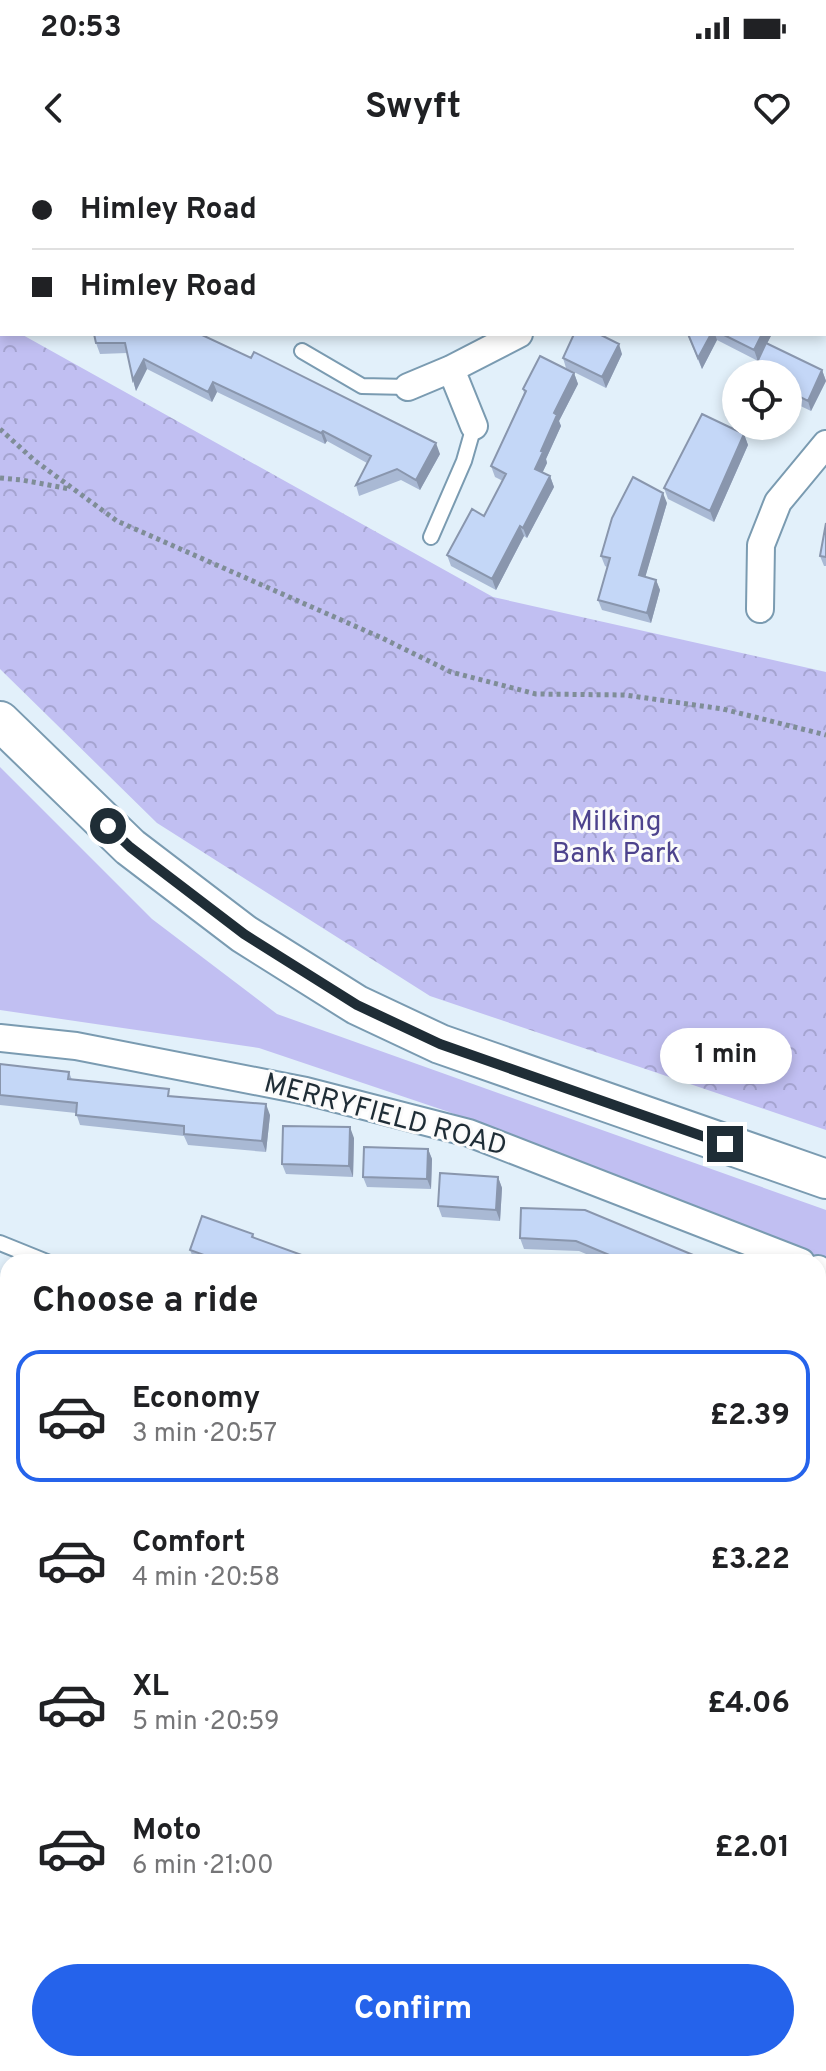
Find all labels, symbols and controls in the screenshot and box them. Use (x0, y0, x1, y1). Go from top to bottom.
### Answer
text: 20:53 (40, 10, 122, 47)
text: Swyft (365, 85, 461, 131)
icon: back (32, 86, 76, 130)
icon: heart (750, 86, 794, 130)
text: Himley Road (80, 192, 257, 229)
text: Himley Road (80, 269, 257, 306)
map controls (722, 360, 802, 440)
button: locate (722, 360, 802, 440)
park label: Milking Bank Park (552, 805, 680, 873)
route start (90, 808, 126, 844)
callout: 1 min (659, 1028, 791, 1084)
text: 1 min (695, 1039, 757, 1072)
street label: MERRYFIELD ROAD (260, 1066, 510, 1166)
route end (707, 1126, 743, 1162)
text: Choose a ride (32, 1279, 258, 1325)
icon: car (36, 1380, 108, 1452)
text: Economy (132, 1381, 260, 1418)
text: £2.39 (710, 1398, 790, 1435)
text: 3 min · 20:57 (132, 1418, 277, 1451)
icon: car (36, 1524, 108, 1596)
text: Comfort (132, 1525, 245, 1562)
text: £3.22 (711, 1542, 790, 1579)
text: 4 min · 20:58 (132, 1562, 280, 1595)
icon: car (36, 1668, 108, 1740)
text: XL (132, 1669, 169, 1706)
text: £4.06 (707, 1686, 790, 1723)
text: 5 min · 20:59 (132, 1706, 280, 1739)
icon: car (36, 1812, 108, 1884)
text: Moto (132, 1813, 202, 1850)
text: £2.01 (715, 1830, 790, 1867)
text: 6 min · 21:00 (132, 1850, 274, 1883)
button: Confirm (32, 1964, 794, 2056)

